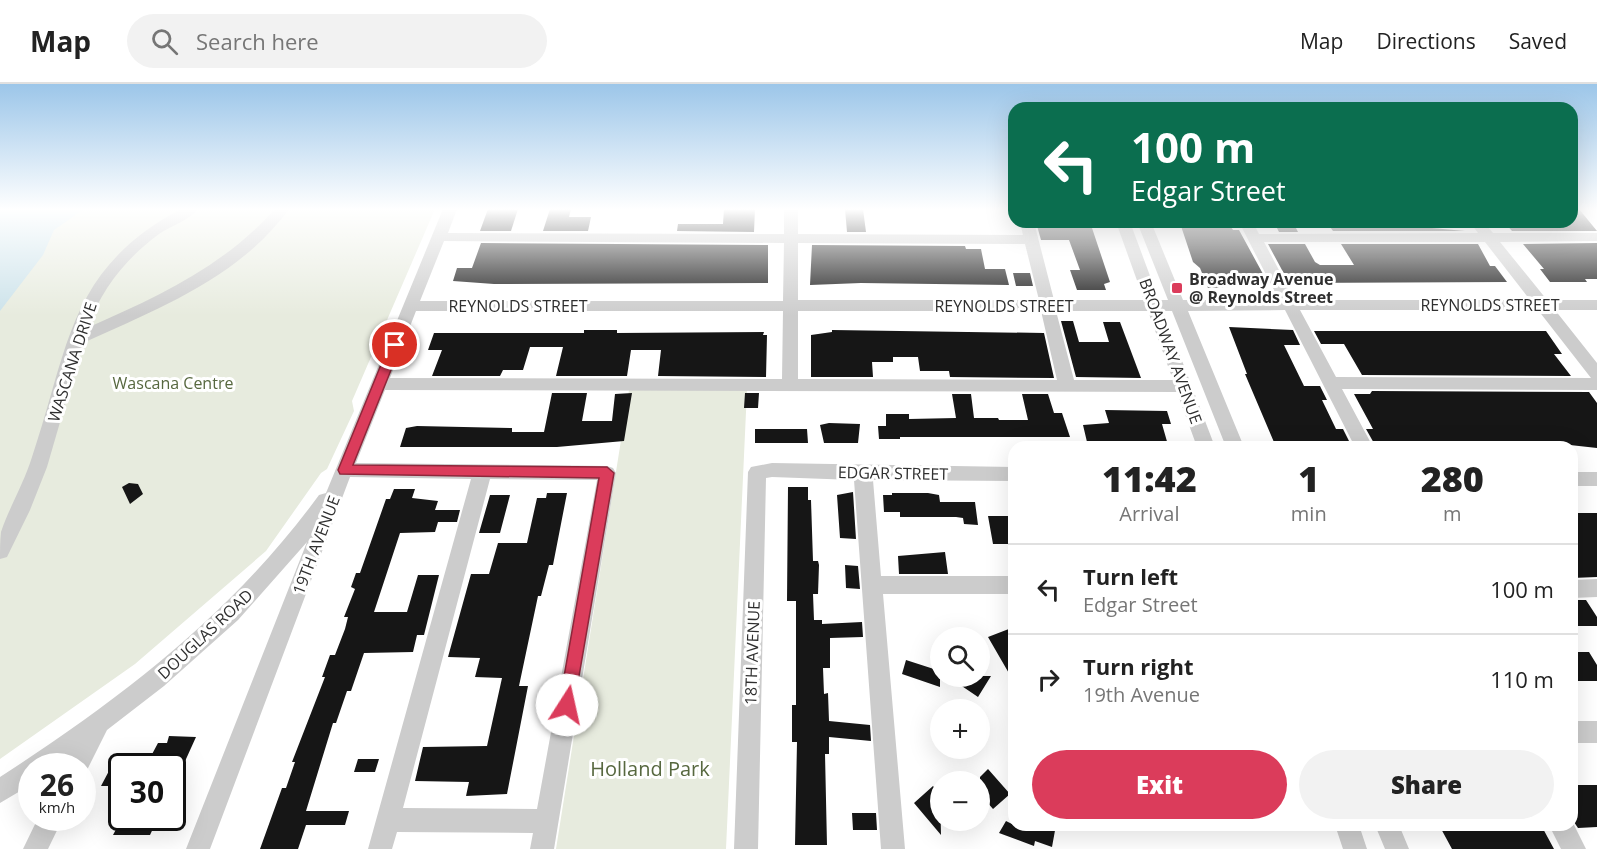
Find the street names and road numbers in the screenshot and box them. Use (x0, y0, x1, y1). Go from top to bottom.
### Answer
street label: BROADWAY AVENUE (1134, 275, 1208, 427)
street label: REYNOLDS STREET (1420, 294, 1560, 316)
street label: REYNOLDS STREET (448, 295, 588, 317)
street label: REYNOLDS STREET (934, 295, 1074, 317)
street label: WASCANA DRIVE (42, 299, 102, 425)
street label: EDGAR STREET (838, 461, 949, 485)
street label: 19TH AVENUE (287, 492, 345, 598)
street label: DOUGLAS ROAD (153, 584, 257, 684)
street label: 18TH AVENUE (739, 601, 765, 705)

